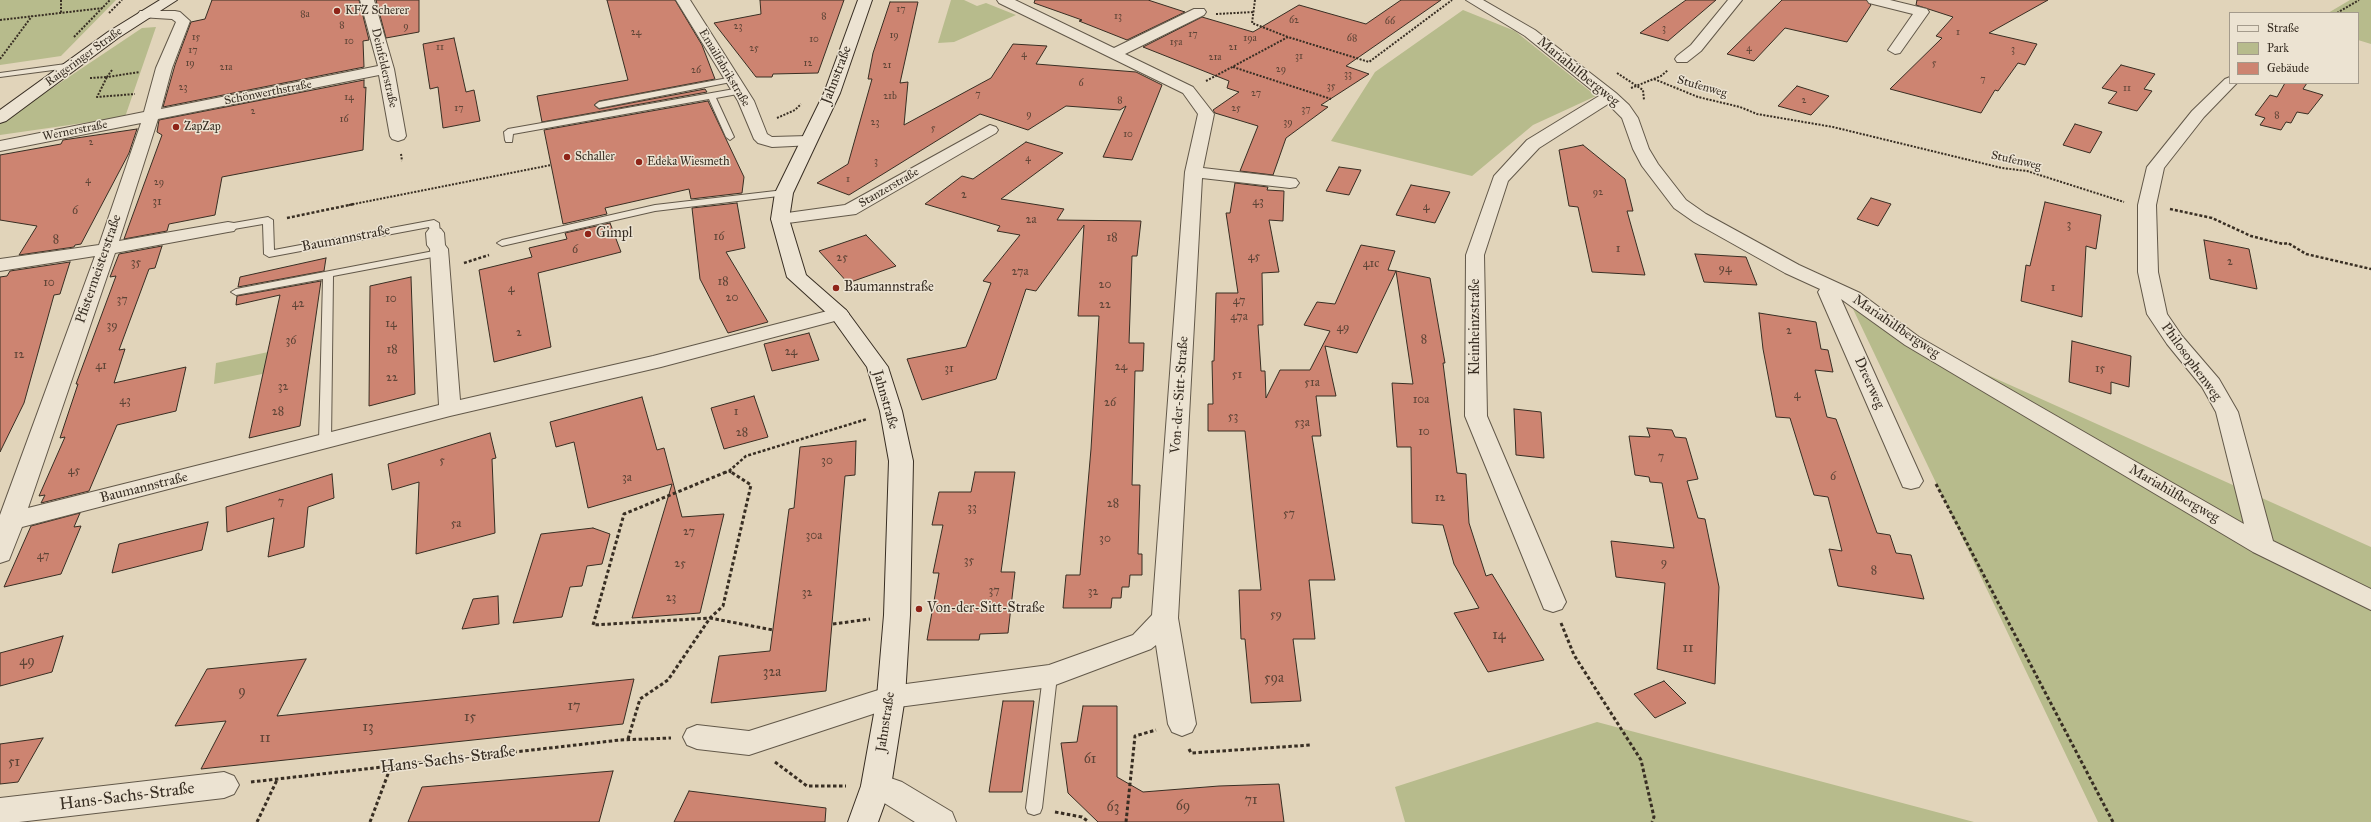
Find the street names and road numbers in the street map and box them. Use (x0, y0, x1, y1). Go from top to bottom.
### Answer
street label: Raigeringer Straße (43, 24, 125, 90)
street label: Deinfelderstraße (368, 27, 400, 109)
street label: Emailfabrikstraße (695, 27, 753, 109)
street label: Mariahilfbergweg (1533, 34, 1623, 110)
street label: Jahnstraße (818, 44, 856, 106)
street label: Stufenweg (1675, 73, 1729, 101)
street label: Schönwerthstraße (223, 77, 313, 109)
street label: Wernerstraße (41, 118, 109, 144)
street label: Stufenweg (1989, 148, 2043, 174)
street label: Stanzerstraße (856, 165, 922, 211)
street label: Pfistermeisterstraße (72, 212, 126, 326)
street label: Baumannstraße (300, 222, 392, 256)
street label: Kleinheinzstraße (1468, 279, 1484, 375)
street label: Mariahilfbergweg (1849, 292, 1943, 362)
street label: Philosophenweg (2157, 320, 2225, 404)
street label: Von-der-Sitt-Straße (1168, 336, 1192, 454)
street label: Dreerweg (1850, 355, 1888, 411)
street label: Jahnstraße (869, 368, 901, 432)
street label: Mariahilfbergweg (2126, 461, 2222, 527)
street label: Baumannstraße (98, 469, 190, 507)
street label: Jahnstraße (873, 691, 899, 753)
street label: Hans-Sachs-Straße (379, 742, 517, 778)
street label: Hans-Sachs-Straße (58, 779, 196, 815)

